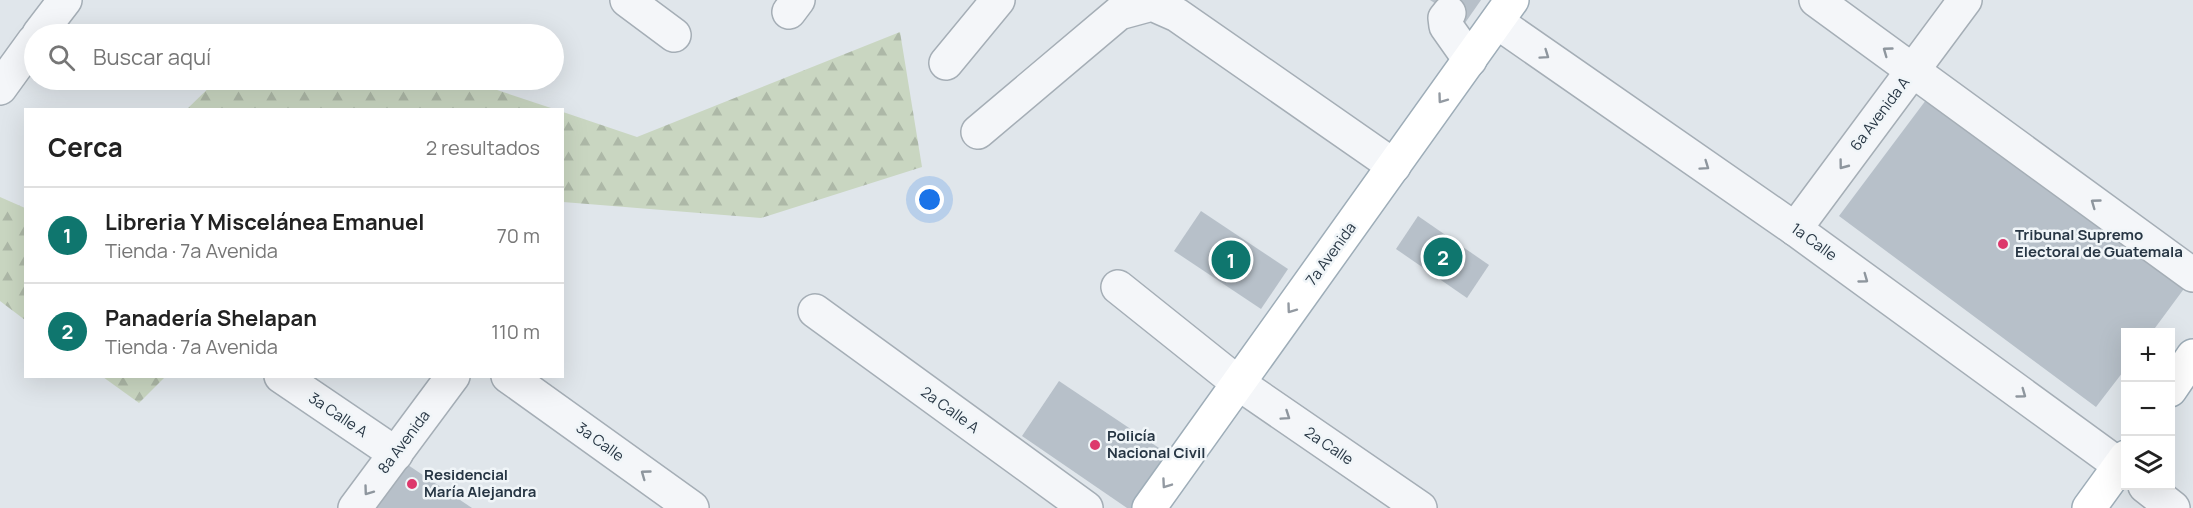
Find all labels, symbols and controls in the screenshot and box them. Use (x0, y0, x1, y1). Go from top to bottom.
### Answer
search box (24, 24, 564, 90)
icon: search (45, 41, 78, 74)
text: Buscar aquí (93, 42, 211, 72)
one-way arrow (1882, 47, 1893, 58)
one-way arrow (1538, 48, 1549, 59)
street label: 6a Avenida A (1845, 72, 1915, 155)
one-way arrow (1438, 92, 1449, 103)
text: Cerca (48, 129, 123, 165)
text: 2 resultados (426, 134, 540, 161)
one-way arrow (1839, 158, 1850, 169)
one-way arrow (1698, 159, 1709, 170)
your location (915, 185, 944, 214)
one-way arrow (2090, 199, 2101, 210)
text: Libreria Y Miscelánea Emanuel (105, 207, 425, 237)
street label: 7a Avenida (1301, 218, 1361, 290)
street label: 1a Calle (1787, 218, 1842, 266)
text: 1 (63, 222, 72, 249)
text: 70 m (497, 222, 540, 249)
place label: Tribunal Supremo Electoral de Guatemala (2015, 224, 2183, 262)
pin: 2 (1424, 234, 1462, 280)
text: Tienda · 7a Avenida (105, 237, 278, 264)
marker: Tribunal Supremo Electoral de Guatemala (1996, 237, 2010, 251)
pin: 1 (1212, 238, 1250, 282)
one-way arrow (1858, 272, 1869, 283)
one-way arrow (1288, 302, 1299, 313)
text: Panadería Shelapan (105, 303, 317, 333)
text: 2 (62, 318, 73, 345)
text: 110 m (491, 318, 540, 345)
map controls (2121, 328, 2175, 490)
button: + (2121, 328, 2175, 382)
text: Tienda · 7a Avenida (105, 333, 278, 360)
street label: 2a Calle A (917, 381, 984, 438)
button: − (2121, 382, 2175, 436)
street label: 3a Calle A (305, 387, 372, 442)
one-way arrow (2015, 387, 2026, 398)
street label: 8a Avenida (373, 406, 434, 478)
one-way arrow (1280, 409, 1291, 420)
street label: 3a Calle (572, 417, 629, 466)
street label: 2a Calle (1301, 422, 1358, 470)
place label: Policía Nacional Civil (1107, 425, 1206, 463)
button: layers (2121, 436, 2175, 490)
marker: Policía Nacional Civil (1088, 438, 1102, 452)
place label: Residencial María Alejandra (424, 464, 537, 502)
one-way arrow (640, 470, 651, 481)
marker: Residencial María Alejandra (405, 477, 419, 491)
one-way arrow (1162, 478, 1173, 489)
one-way arrow (364, 484, 375, 495)

